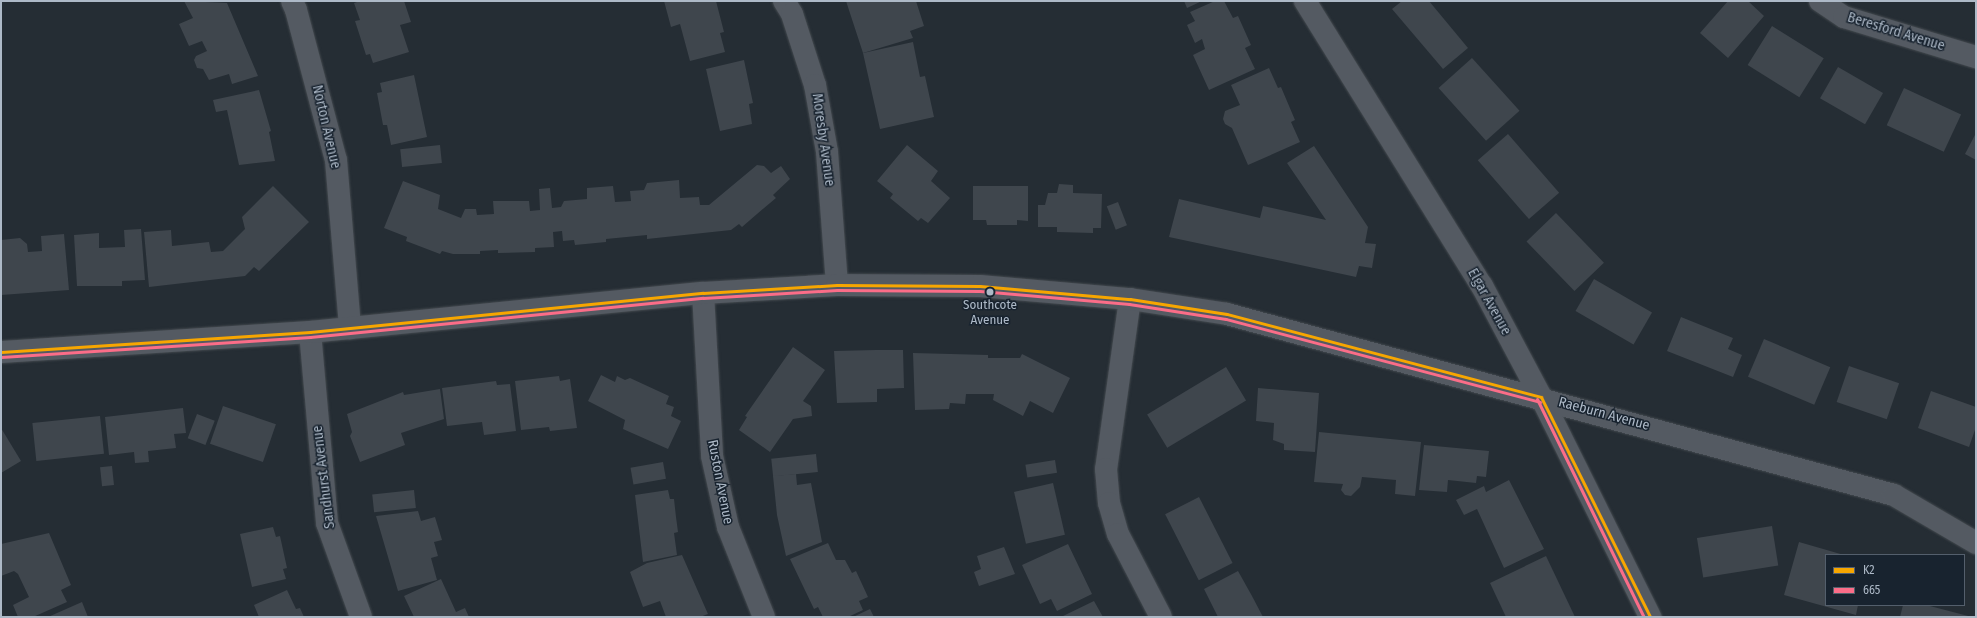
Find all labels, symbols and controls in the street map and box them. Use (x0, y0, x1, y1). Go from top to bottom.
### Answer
street label: Beresford Avenue (1845, 9, 1947, 55)
street label: Norton Avenue (308, 84, 344, 170)
street label: Moresby Avenue (808, 92, 838, 188)
street label: Elgar Avenue (1464, 266, 1514, 338)
marker: Southcote Avenue (985, 287, 995, 297)
place label: Southcote Avenue (963, 298, 1017, 329)
street label: Raeburn Avenue (1557, 394, 1651, 434)
street label: Sandhurst Avenue (309, 424, 339, 530)
street label: Ruston Avenue (704, 438, 736, 526)
legend (1825, 554, 1965, 606)
text: K2 (1863, 563, 1875, 577)
text: 665 (1863, 583, 1880, 597)

